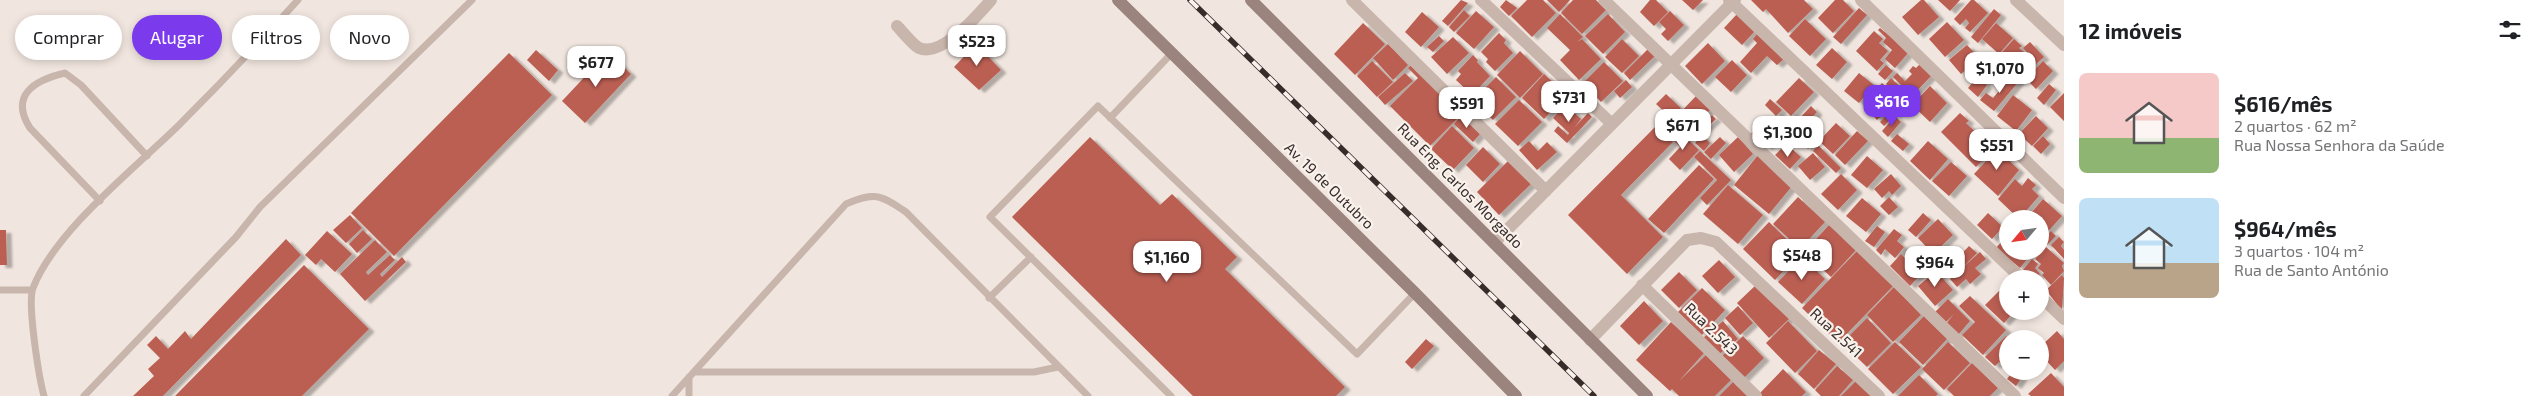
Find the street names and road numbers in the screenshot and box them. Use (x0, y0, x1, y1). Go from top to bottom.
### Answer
street label: Rua Eng. Carlos Morgado (1394, 119, 1527, 252)
street label: Av. 19 de Outubro (1281, 138, 1378, 232)
street label: Rua 2.543 (1681, 299, 1742, 358)
street label: Rua 2.541 (1807, 304, 1866, 361)

